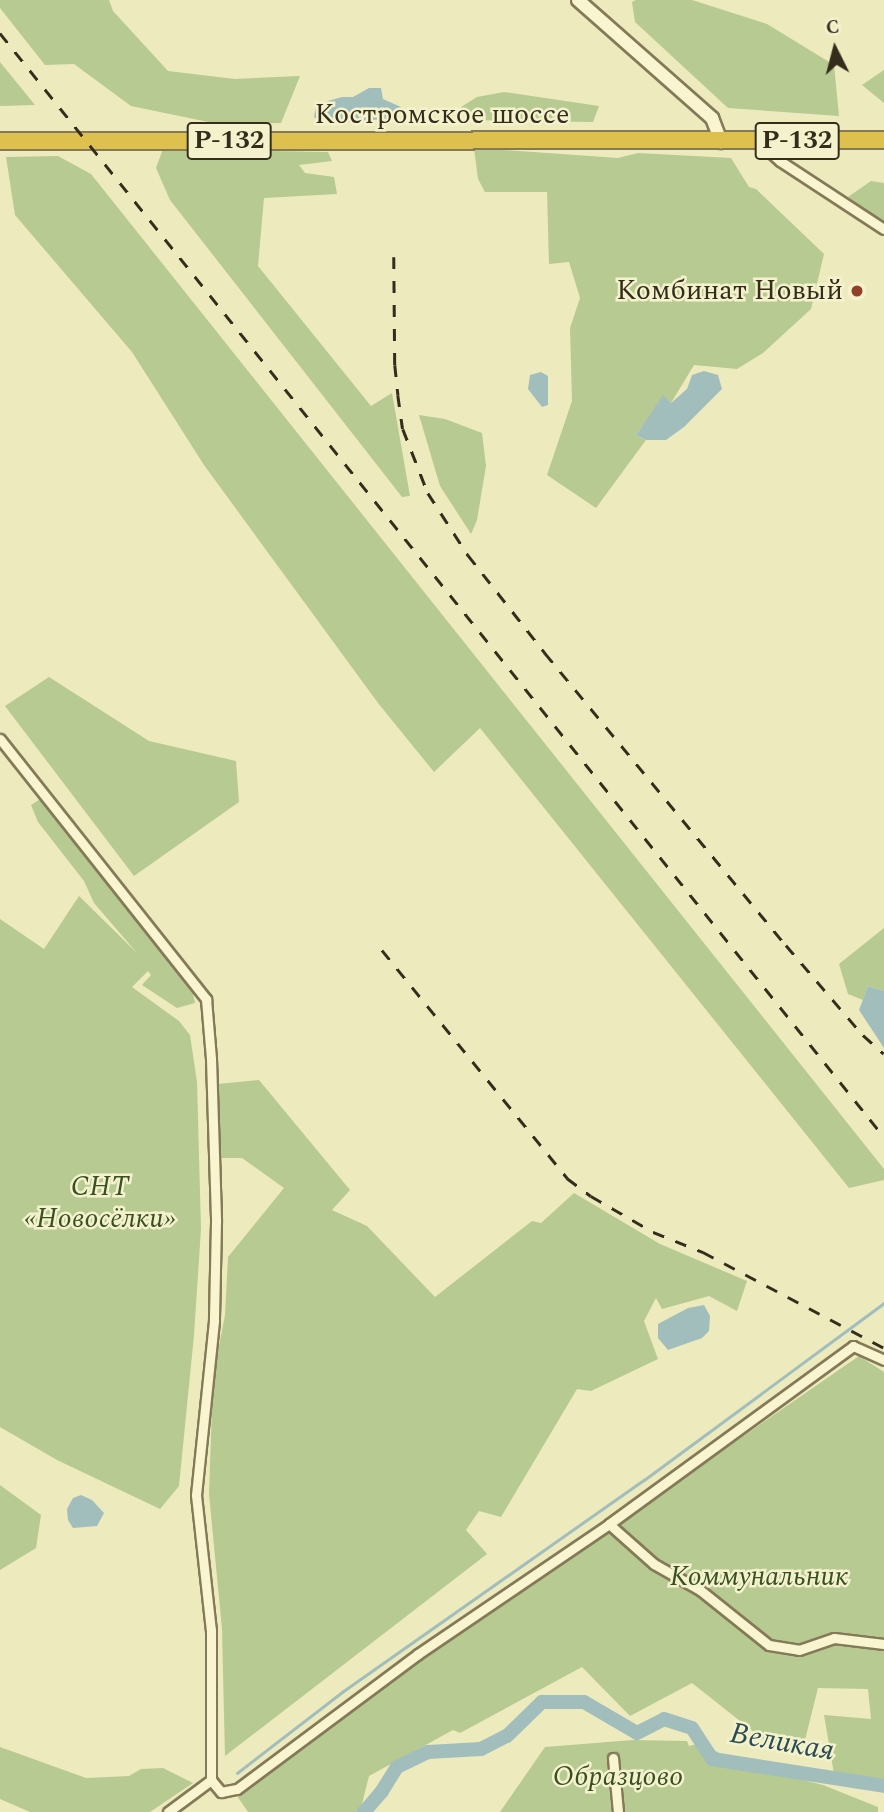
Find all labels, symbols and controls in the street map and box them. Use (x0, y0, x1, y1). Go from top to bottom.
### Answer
text: С (825, 12, 841, 43)
north arrow (800, 14, 870, 84)
street label: Костромское шоссе (314, 98, 570, 132)
road number: Р-132 (185, 118, 273, 164)
road number: Р-132 (753, 118, 841, 164)
place label: Комбинат Новый (616, 274, 843, 308)
marker: Комбинат Новый (849, 283, 865, 299)
park label: СНТ «Новосёлки» (25, 1170, 175, 1236)
park label: Коммунальник (670, 1560, 848, 1594)
water label: Великая (727, 1715, 837, 1769)
park label: Образцово (553, 1760, 683, 1794)

